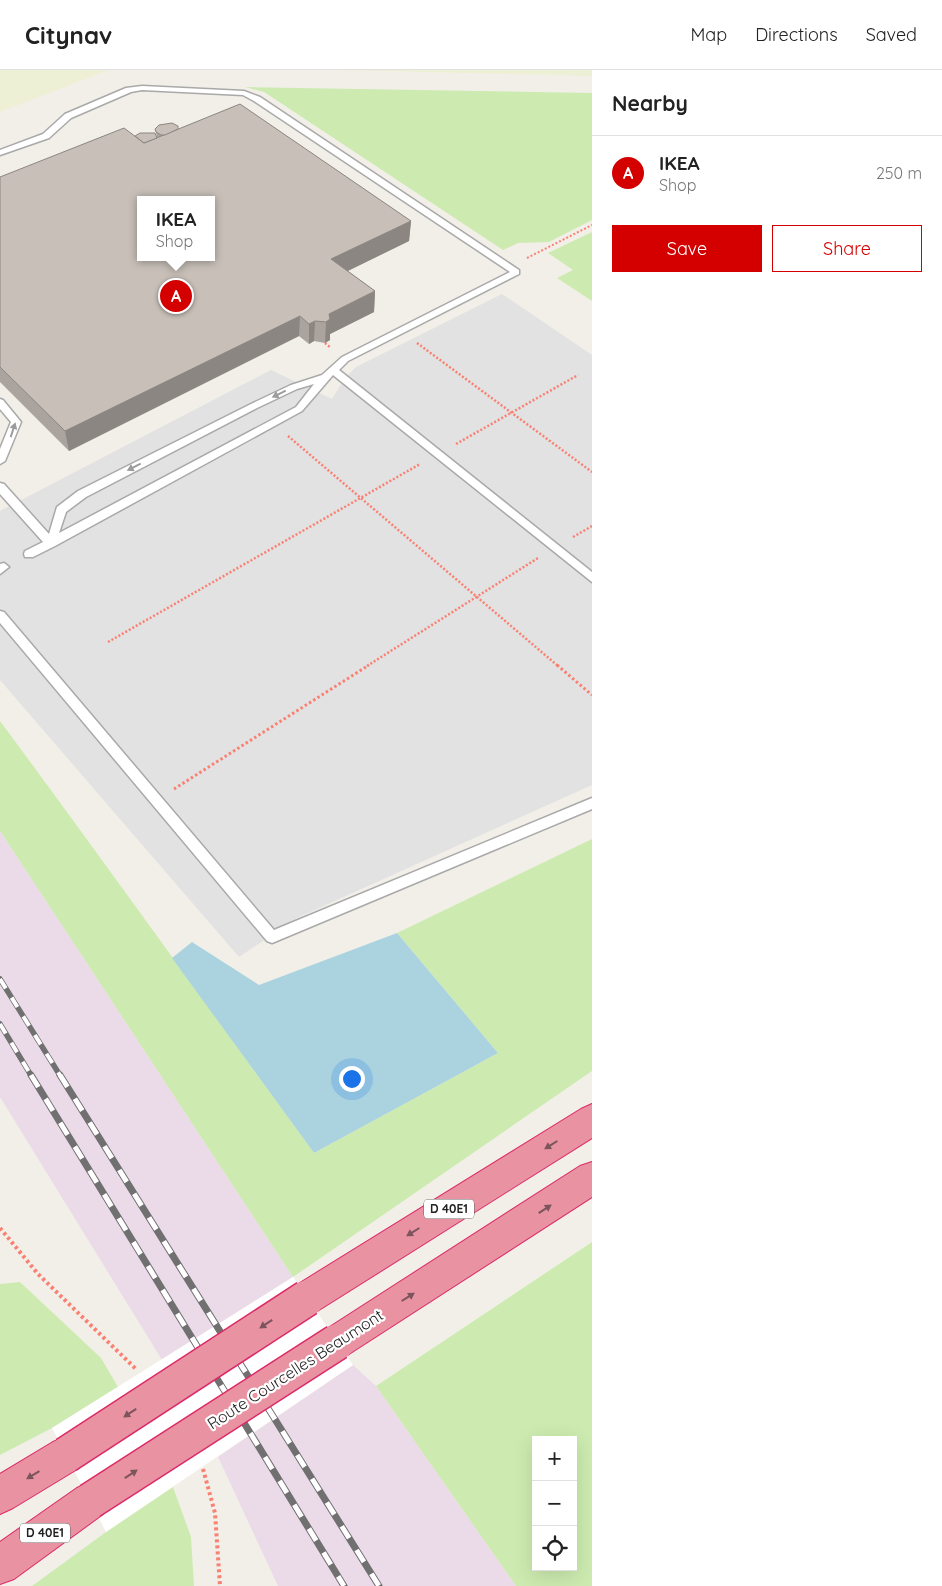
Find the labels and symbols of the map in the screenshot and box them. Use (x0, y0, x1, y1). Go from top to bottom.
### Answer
pin: A (160, 277, 192, 315)
one-way arrow (272, 390, 286, 398)
one-way arrow (9, 422, 17, 437)
one-way arrow (127, 463, 142, 471)
your location (339, 1066, 365, 1092)
one-way arrow (544, 1141, 557, 1150)
road number: D 40E1 (424, 1200, 474, 1218)
one-way arrow (538, 1204, 552, 1214)
one-way arrow (406, 1227, 419, 1236)
one-way arrow (402, 1292, 415, 1301)
street label: Route Courcelles Beaumont (203, 1305, 387, 1433)
one-way arrow (259, 1319, 273, 1329)
one-way arrow (123, 1408, 137, 1418)
one-way arrow (124, 1470, 138, 1479)
one-way arrow (27, 1471, 40, 1480)
road number: D 40E1 (20, 1524, 70, 1542)

